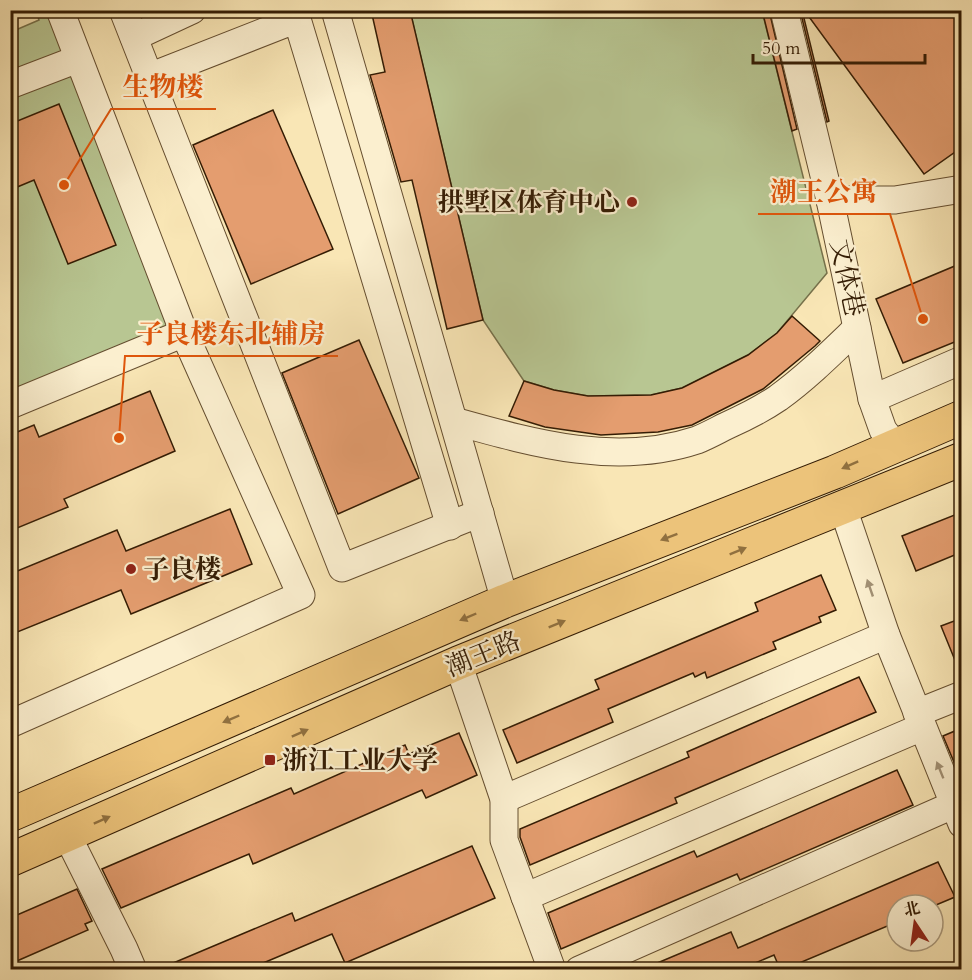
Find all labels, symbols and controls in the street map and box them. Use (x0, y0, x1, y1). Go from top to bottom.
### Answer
scale bar (753, 27, 926, 65)
text: 50 m (762, 36, 801, 61)
callout: 生物楼 (111, 64, 216, 109)
text: 生物楼 (123, 69, 204, 106)
callout: 潮王公寓 (758, 169, 890, 214)
text: 潮王公寓 (770, 174, 878, 211)
place label: 拱墅区体育中心 (438, 185, 620, 220)
marker: 拱墅区体育中心 (625, 195, 639, 209)
street label: 文体巷 (822, 236, 872, 320)
callout: 子良楼东北辅房 (125, 311, 338, 356)
text: 子良楼东北辅房 (137, 316, 326, 353)
one-way arrow (841, 460, 859, 470)
one-way arrow (660, 533, 678, 542)
one-way arrow (729, 546, 747, 555)
place label: 子良楼 (143, 552, 221, 587)
marker: 子良楼 (124, 562, 138, 576)
one-way arrow (865, 579, 874, 597)
one-way arrow (459, 612, 477, 622)
one-way arrow (548, 619, 566, 628)
street label: 潮王路 (440, 623, 526, 685)
one-way arrow (223, 715, 240, 724)
one-way arrow (292, 728, 310, 738)
place label: 浙江工业大学 (282, 743, 438, 778)
marker: 浙江工业大学 (263, 753, 277, 767)
one-way arrow (935, 761, 944, 779)
one-way arrow (94, 815, 111, 824)
north arrow (885, 893, 945, 953)
text: 北 (902, 897, 922, 922)

